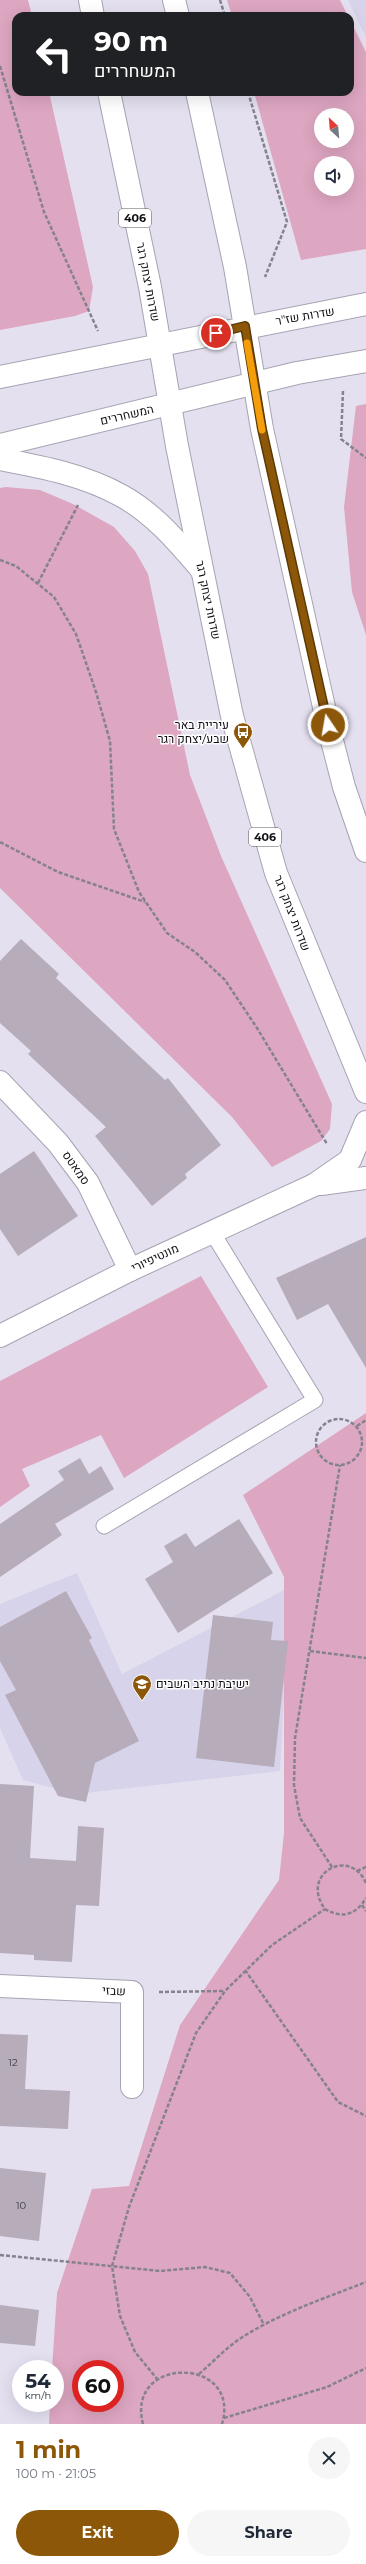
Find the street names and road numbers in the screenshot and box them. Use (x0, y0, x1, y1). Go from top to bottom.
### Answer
road number: 406 (119, 209, 151, 227)
street label: שדרות יצחק רגר (133, 241, 164, 323)
street label: שדרות שז"ר (274, 303, 336, 328)
street label: המשחררים (99, 401, 155, 428)
street label: שדרות יצחק רגר (193, 559, 224, 641)
road number: 406 (249, 828, 281, 846)
street label: שדרות יצחק רגר (271, 873, 314, 953)
street label: סמאטס (59, 1148, 93, 1188)
street label: מונטיפיורי (129, 1240, 181, 1275)
street label: שבזי (102, 1982, 126, 1999)

